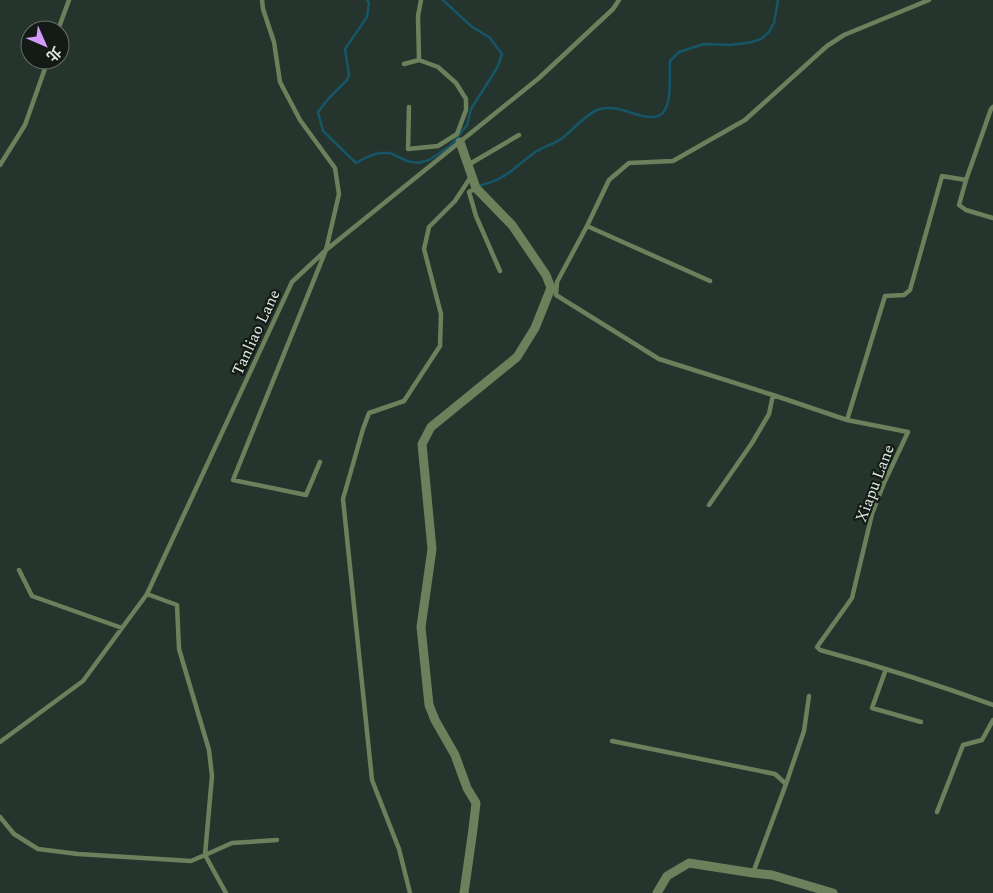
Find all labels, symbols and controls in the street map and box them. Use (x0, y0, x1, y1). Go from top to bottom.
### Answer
north arrow (20, 20, 70, 70)
text: 北 (41, 41, 66, 66)
street label: Tanliao Lane (225, 285, 286, 379)
street label: Xiapu Lane (849, 441, 901, 526)

